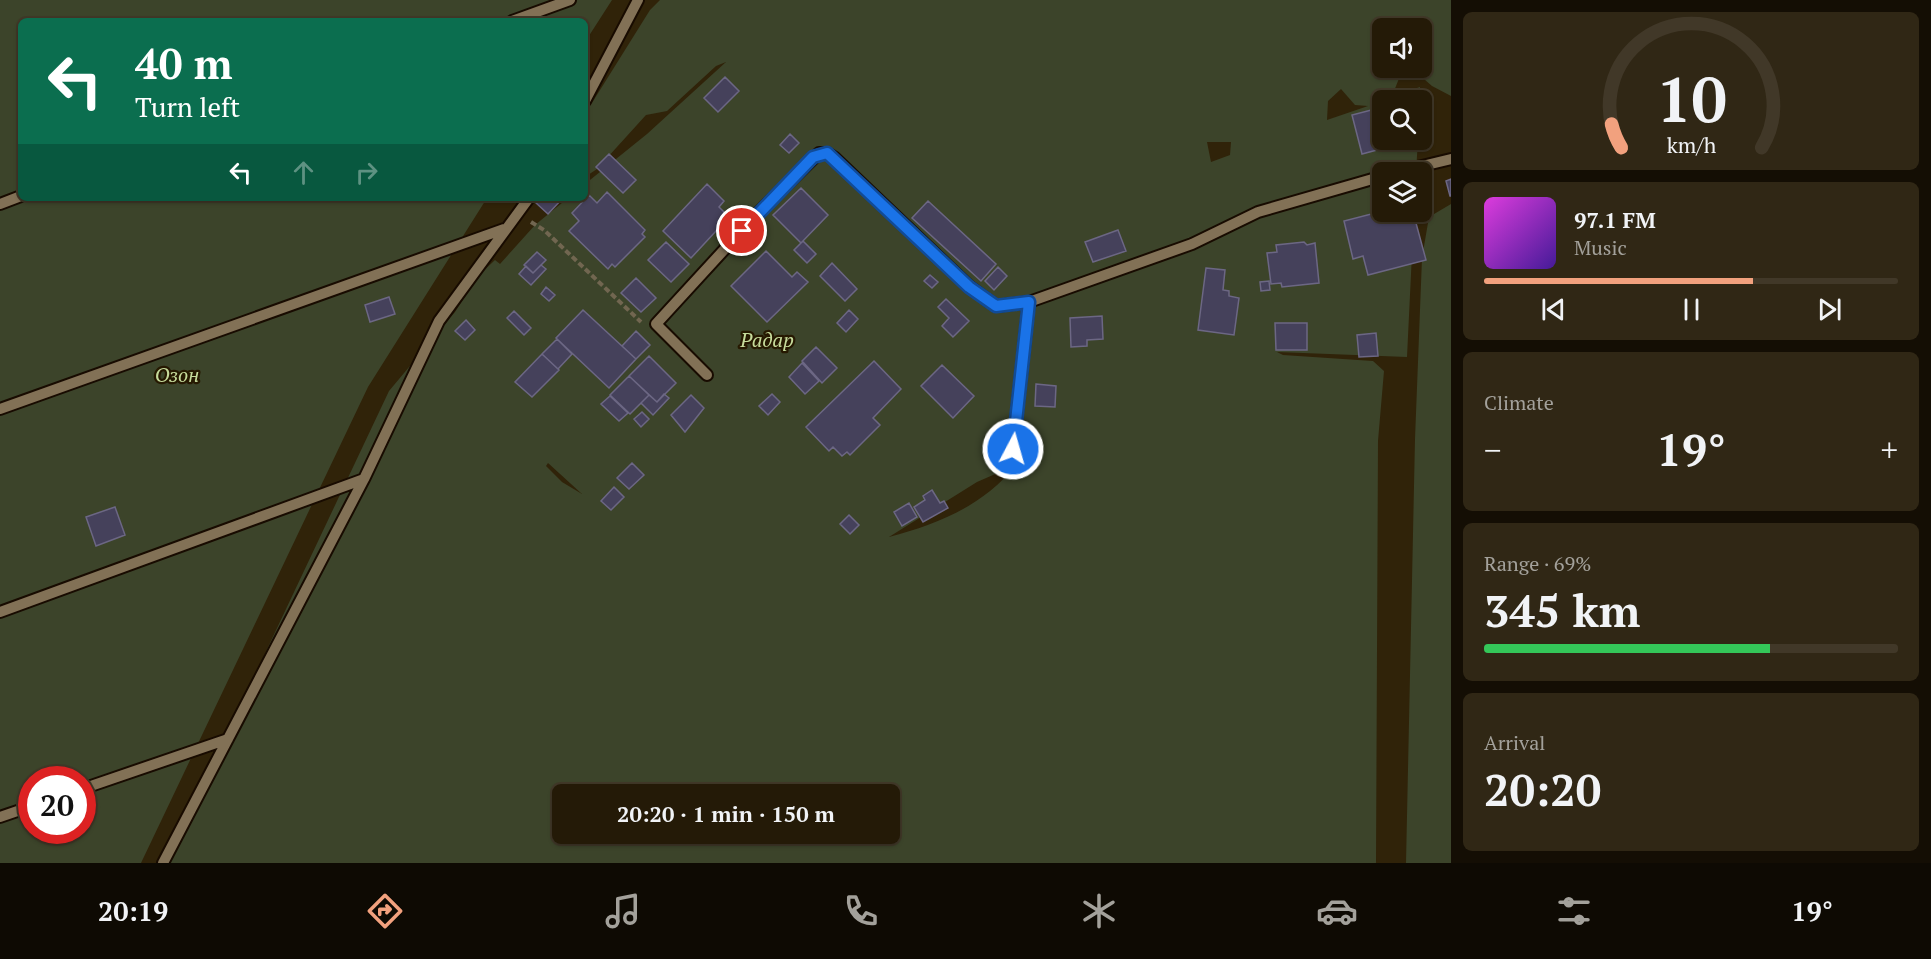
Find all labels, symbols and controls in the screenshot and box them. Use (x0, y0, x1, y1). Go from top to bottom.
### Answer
map controls (1372, 18, 1432, 222)
button: sound (1372, 18, 1432, 78)
text: 40 m (135, 35, 233, 91)
icon: left (36, 42, 114, 120)
text: 10 (1656, 57, 1726, 140)
text: Turn left (135, 89, 240, 125)
button: search (1372, 90, 1432, 150)
text: km/h (1666, 131, 1716, 159)
icon: left (224, 156, 257, 189)
icon: ahead (287, 156, 320, 189)
icon: right (350, 156, 383, 189)
button: layers (1372, 162, 1432, 222)
pin (716, 205, 767, 256)
text: 97.1 FM (1574, 205, 1656, 234)
icon: arrive (725, 214, 758, 247)
text: Music (1574, 234, 1627, 261)
icon: previous (1537, 293, 1570, 326)
icon: pause (1675, 293, 1708, 326)
icon: next (1813, 293, 1846, 326)
park label: Радар (739, 326, 794, 353)
park label: Озон (155, 361, 199, 388)
text: Climate (1484, 389, 1554, 416)
position arrow (981, 417, 1045, 481)
text: 19° (1656, 419, 1726, 479)
text: − (1484, 428, 1502, 471)
text: + (1880, 428, 1898, 471)
text: Range · 69% (1484, 550, 1591, 577)
text: 345 km (1484, 580, 1640, 640)
text: Arrival (1484, 729, 1545, 756)
text: 20:20 (1484, 759, 1601, 819)
speed limit sign: 20 (18, 766, 96, 844)
text: 20:20 · 1 min · 150 m (617, 799, 835, 828)
icon: directions (364, 890, 406, 932)
icon: music (602, 890, 644, 932)
icon: phone (840, 890, 882, 932)
icon: climate (1078, 890, 1120, 932)
icon: car (1316, 890, 1358, 932)
icon: filters (1553, 890, 1595, 932)
text: 20:19 (98, 893, 168, 929)
text: 19° (1791, 893, 1833, 929)

